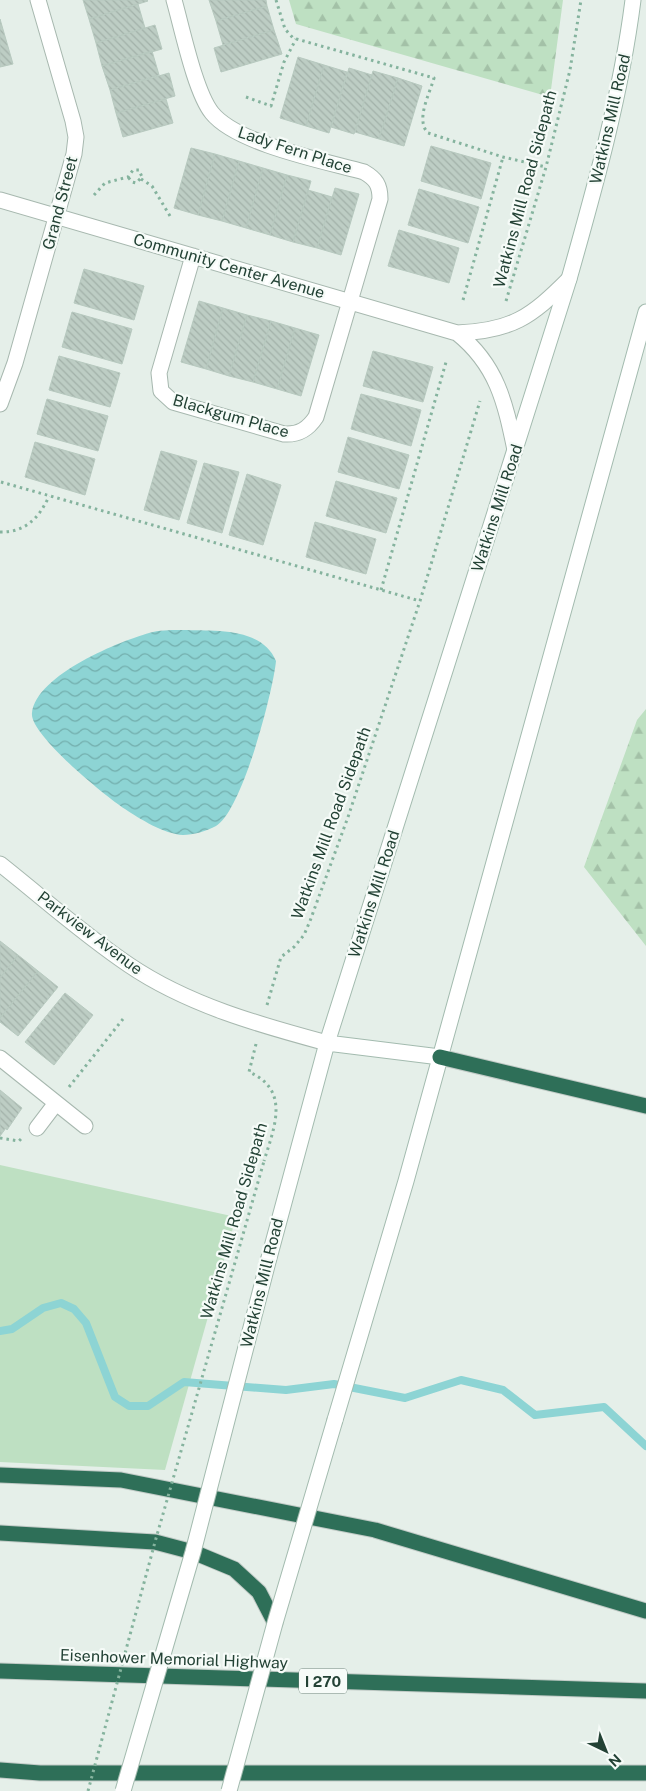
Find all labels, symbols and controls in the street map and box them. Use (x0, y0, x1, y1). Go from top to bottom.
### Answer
street label: Watkins Mill Road (586, 52, 634, 186)
street label: Watkins Mill Road Sidepath (489, 88, 561, 290)
street label: Lady Fern Place (235, 123, 355, 177)
street label: Grand Street (38, 154, 82, 252)
street label: Community Center Avenue (131, 230, 327, 302)
street label: Blackgum Place (171, 390, 291, 442)
street label: Watkins Mill Road (467, 442, 527, 574)
street label: Watkins Mill Road Sidepath (287, 724, 375, 922)
street label: Watkins Mill Road (344, 828, 404, 960)
street label: Parkview Avenue (34, 887, 146, 979)
street label: Watkins Mill Road Sidepath (197, 1121, 271, 1321)
street label: Watkins Mill Road (237, 1216, 287, 1350)
street label: Eisenhower Memorial Highway (60, 1646, 289, 1672)
road number: I 270 (299, 1668, 347, 1694)
north arrow (581, 1726, 631, 1776)
text: N (605, 1751, 624, 1770)

